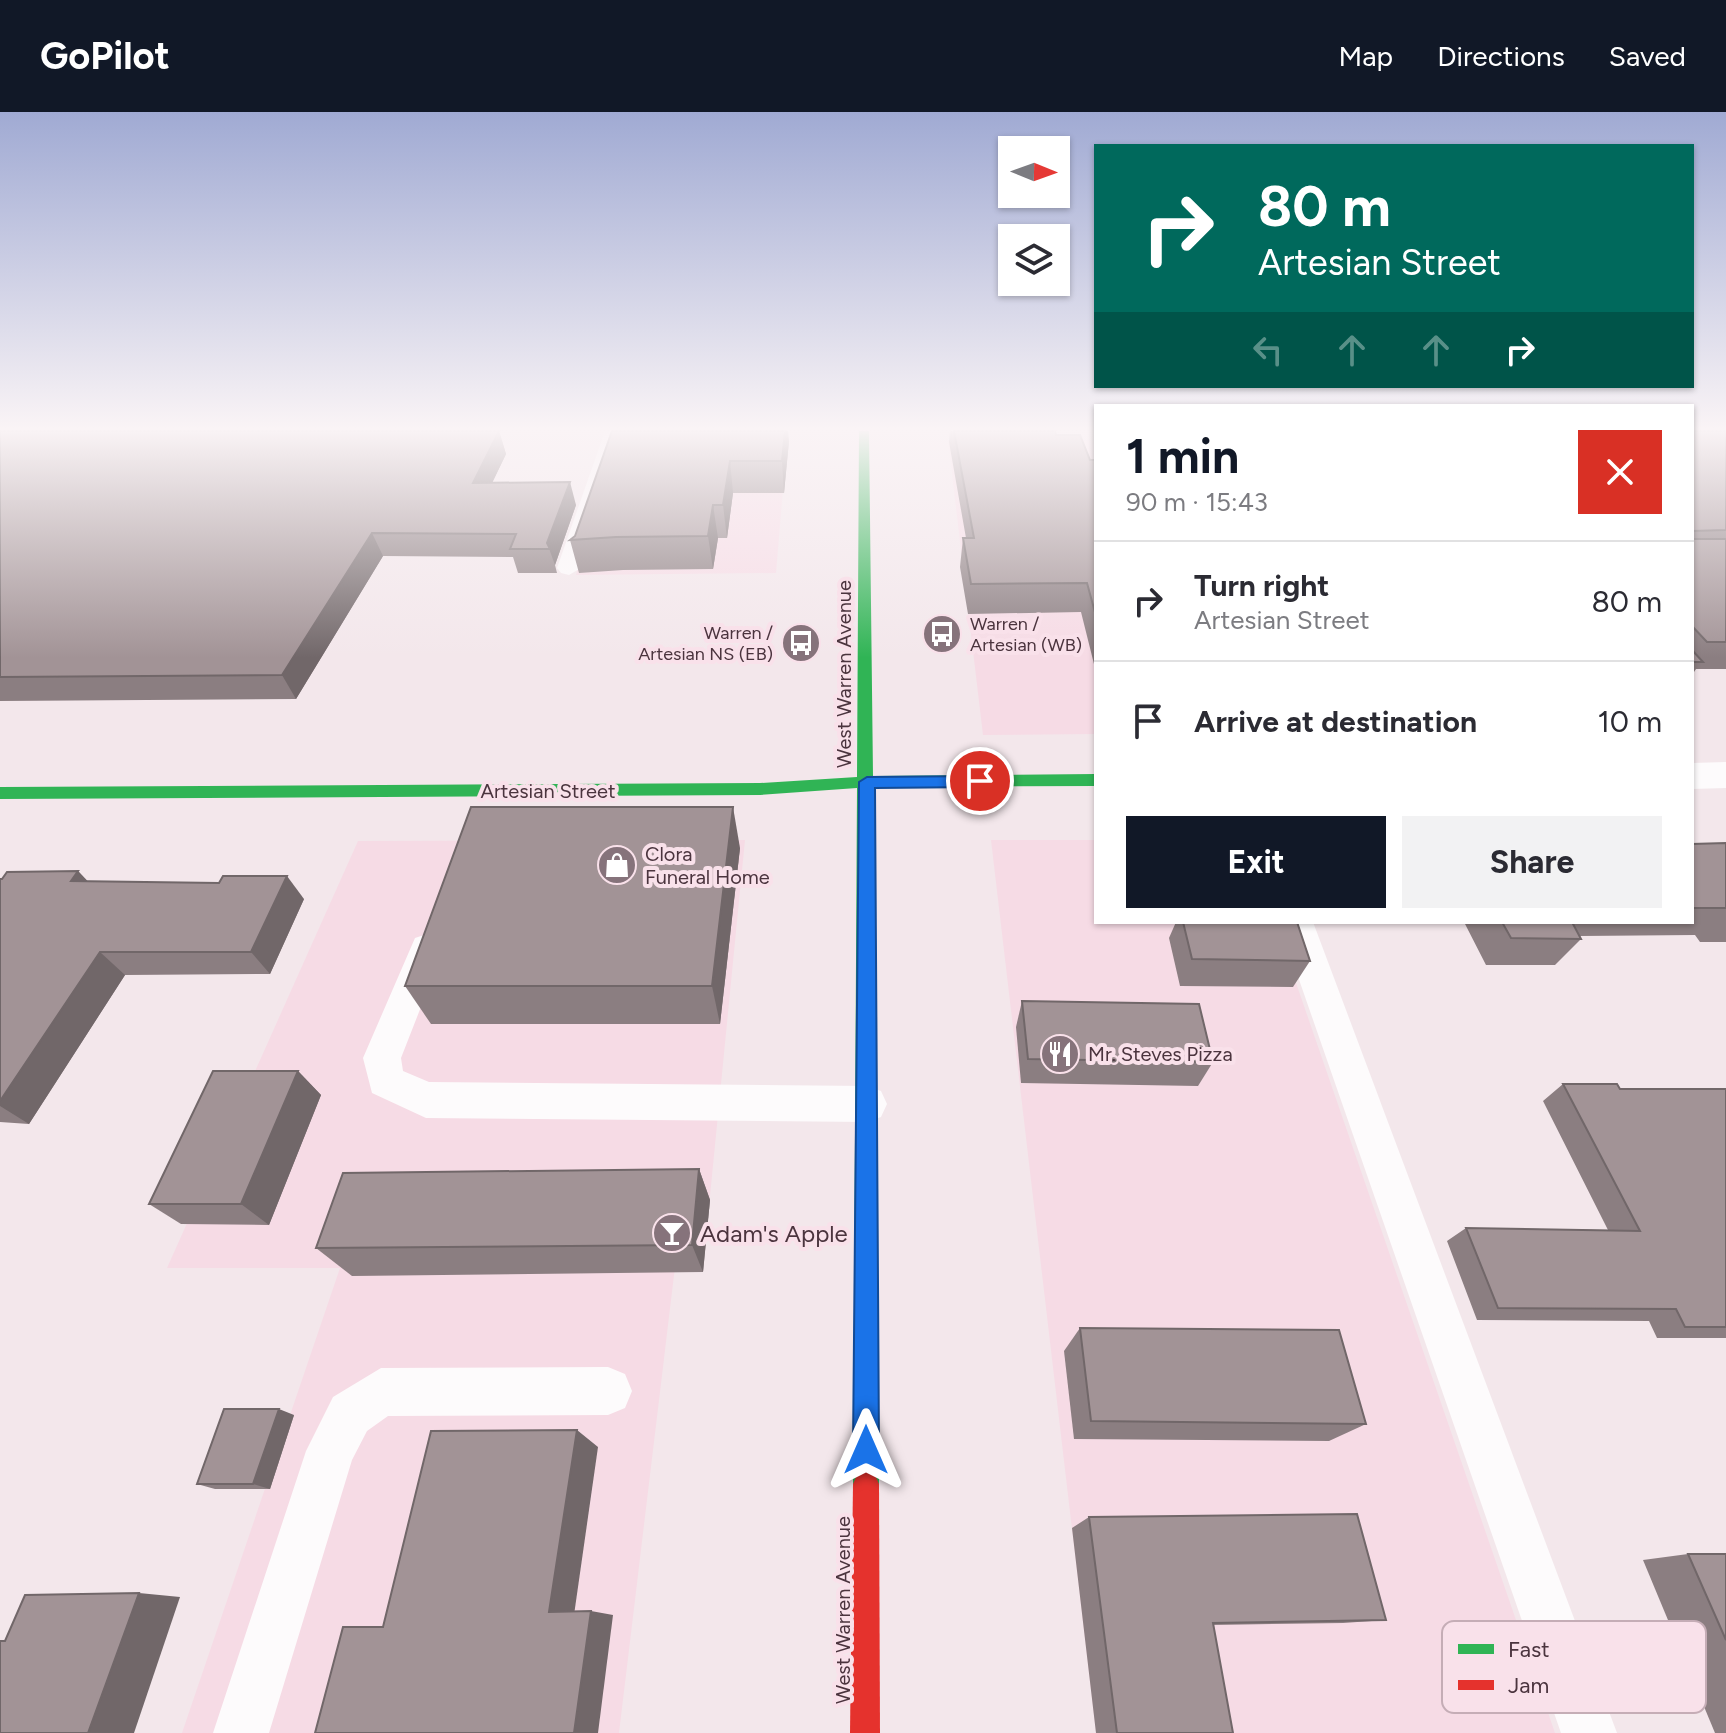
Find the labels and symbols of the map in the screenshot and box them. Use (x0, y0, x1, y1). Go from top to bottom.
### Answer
north arrow (998, 136, 1070, 208)
street label: West Warren Avenue (832, 580, 856, 768)
bus stop icon: Warren / Artesian (WB) (921, 613, 963, 655)
place label: Warren / Artesian (WB) (970, 613, 1082, 656)
place label: Warren / Artesian NS (EB) (638, 622, 773, 665)
bus stop icon: Warren / Artesian NS (EB) (780, 622, 822, 664)
pin (946, 747, 1014, 815)
street label: Artesian Street (481, 779, 616, 803)
place label: Clora Funeral Home (645, 842, 770, 889)
shop icon: Clora Funeral Home (596, 844, 638, 886)
restaurant icon: Mr. Steves Pizza (1039, 1033, 1081, 1075)
place label: Mr. Steves Pizza (1088, 1042, 1233, 1066)
bar icon: Adam's Apple (651, 1212, 693, 1254)
place label: Adam's Apple (700, 1219, 848, 1248)
position arrow (824, 1408, 908, 1492)
street label: West Warren Avenue (831, 1516, 855, 1704)
legend (1442, 1621, 1706, 1713)
text: Fast (1508, 1636, 1550, 1663)
text: Jam (1508, 1672, 1549, 1699)

